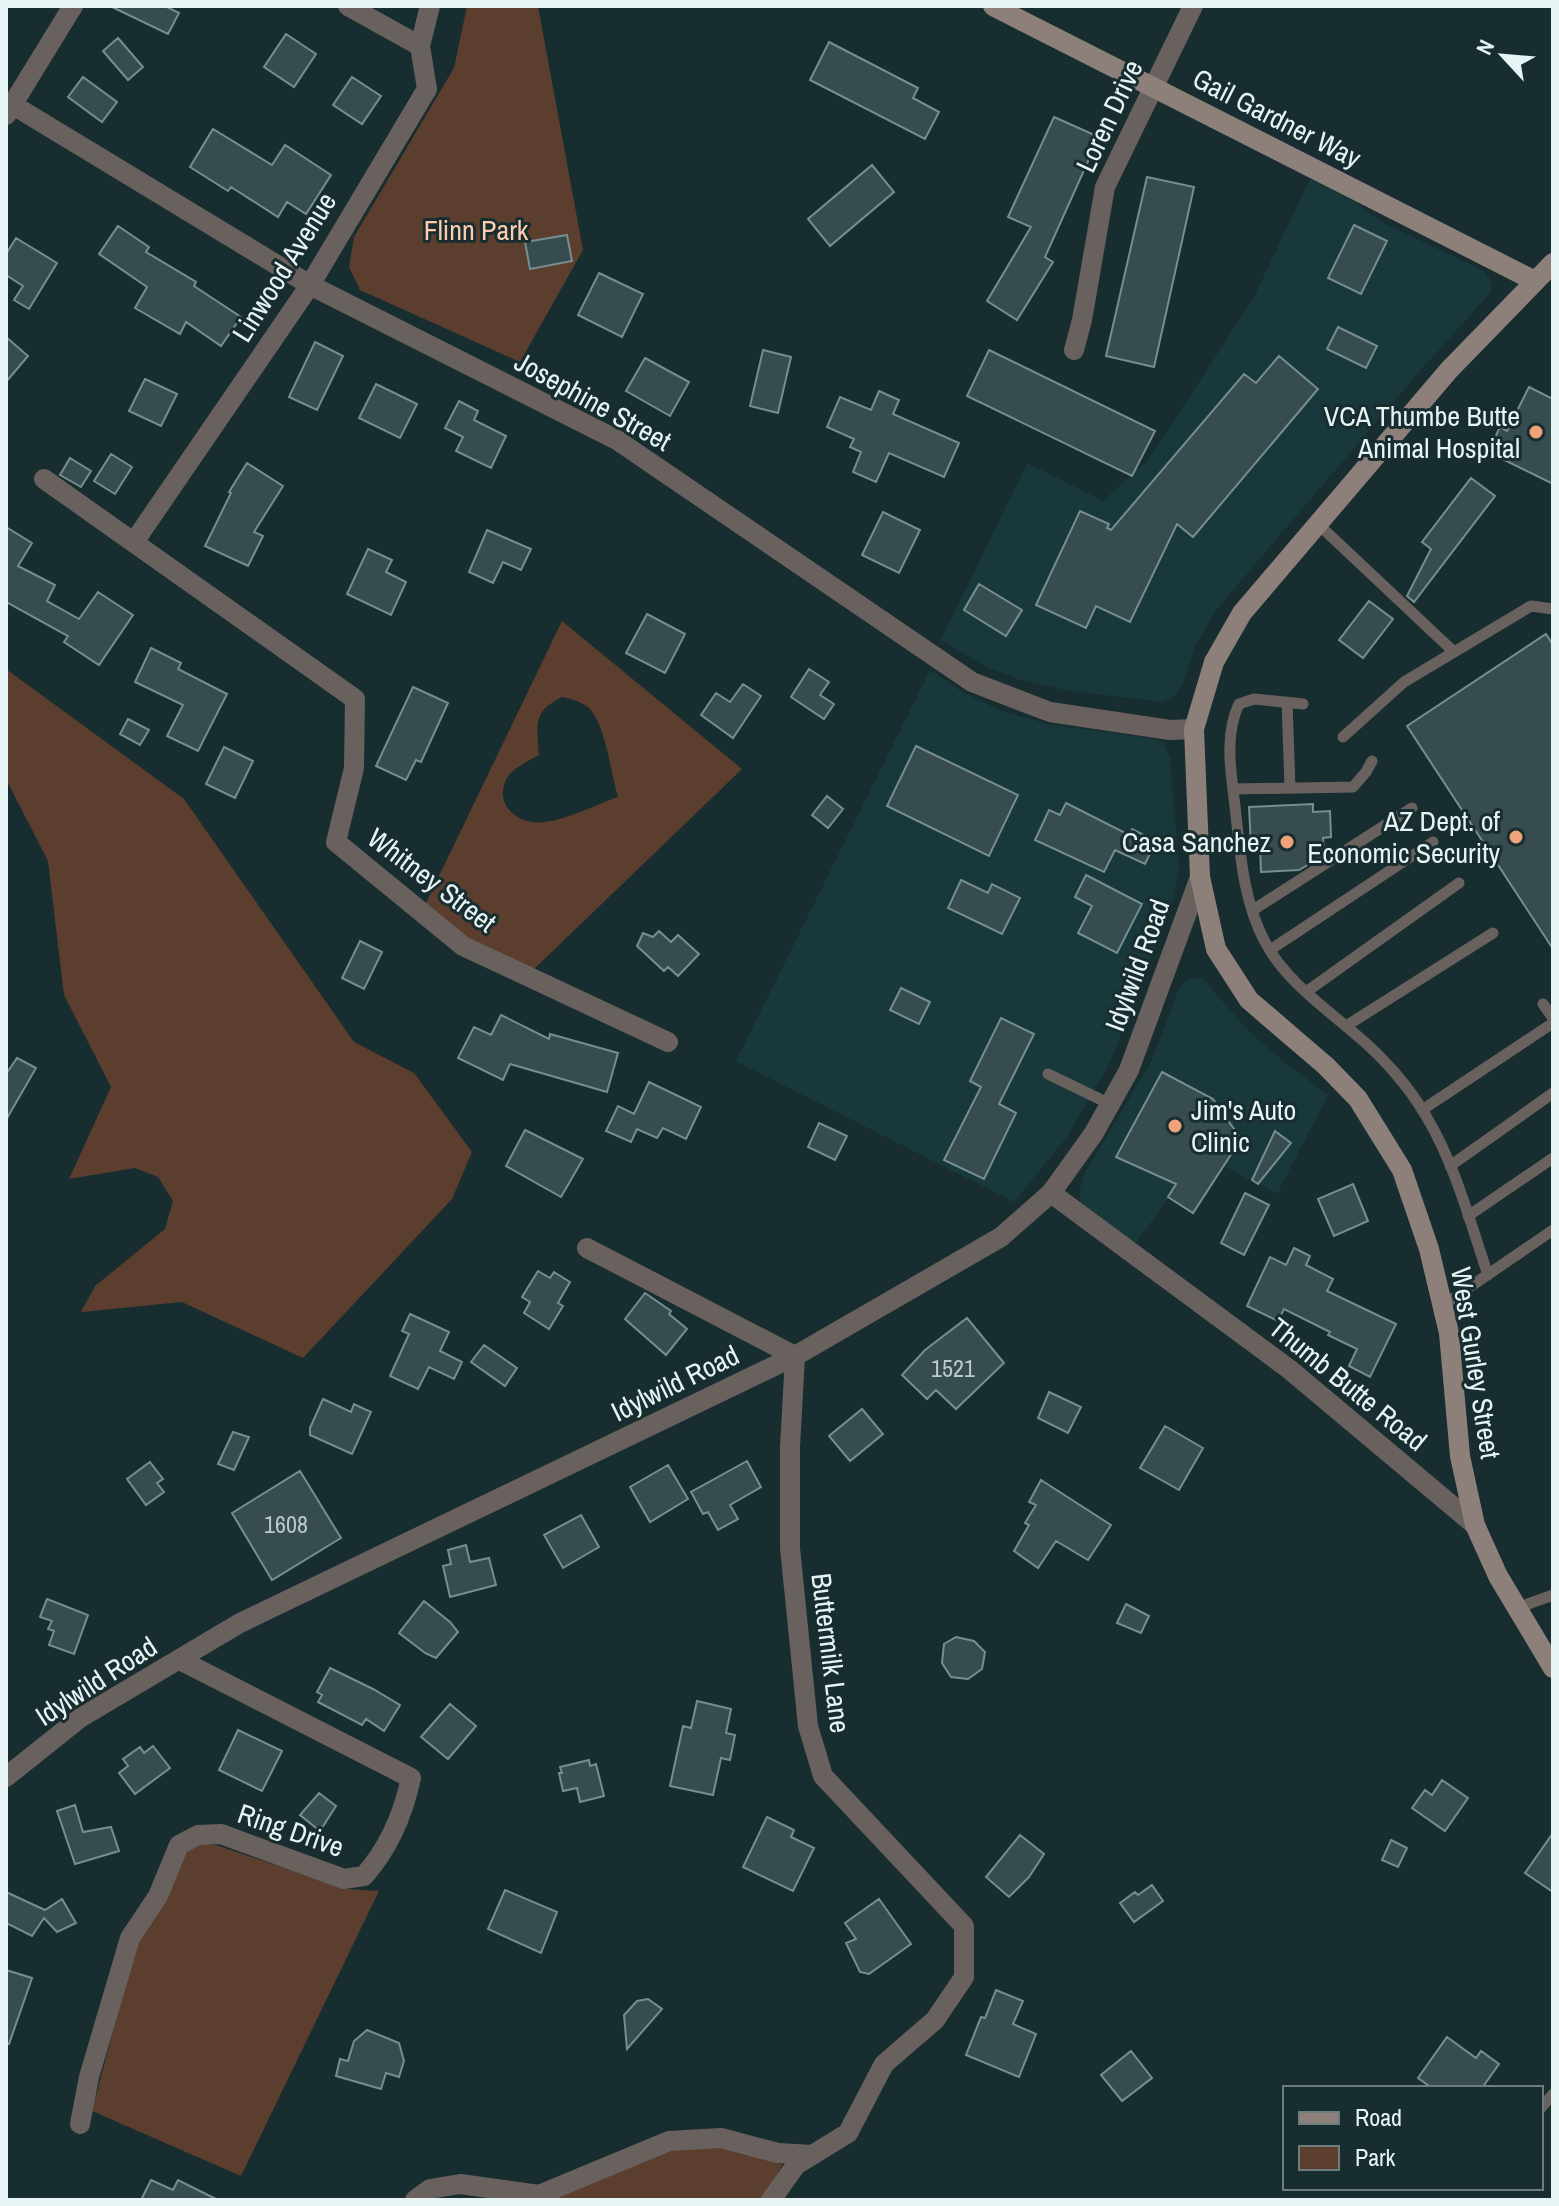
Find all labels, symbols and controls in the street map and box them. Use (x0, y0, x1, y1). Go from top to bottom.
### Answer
north arrow (1463, 16, 1543, 96)
text: N (1469, 35, 1501, 60)
street label: Loren Drive (1066, 54, 1152, 178)
street label: Gail Gardner Way (1186, 59, 1368, 177)
street label: Linwood Avenue (223, 185, 345, 349)
park label: Flinn Park (424, 211, 529, 249)
street label: Josephine Street (508, 342, 678, 460)
place label: VCA Thumbe Butte Animal Hospital (1324, 397, 1520, 467)
marker: VCA Thumbe Butte Animal Hospital (1527, 423, 1545, 441)
place label: AZ Dept. of Economic Security (1307, 802, 1501, 872)
street label: Whitney Street (360, 819, 504, 941)
place label: Casa Sanchez (1122, 823, 1271, 861)
marker: AZ Dept. of Economic Security (1507, 828, 1525, 846)
marker: Casa Sanchez (1278, 833, 1296, 851)
street label: Idylwild Road (1096, 894, 1178, 1036)
place label: Jim's Auto Clinic (1191, 1091, 1296, 1161)
marker: Jim's Auto Clinic (1166, 1117, 1184, 1135)
street label: West Gurley Street (1442, 1264, 1510, 1462)
street label: Thumb Butte Road (1261, 1309, 1435, 1459)
street label: Idylwild Road (605, 1336, 745, 1430)
house number: 1521 (931, 1352, 975, 1384)
house number: 1608 (264, 1508, 308, 1540)
street label: Buttermilk Lane (802, 1571, 860, 1735)
street label: Idylwild Road (28, 1628, 164, 1734)
street label: Ring Drive (233, 1794, 349, 1866)
legend (1283, 2086, 1543, 2190)
text: Road (1355, 2101, 1402, 2133)
text: Park (1355, 2141, 1396, 2173)

